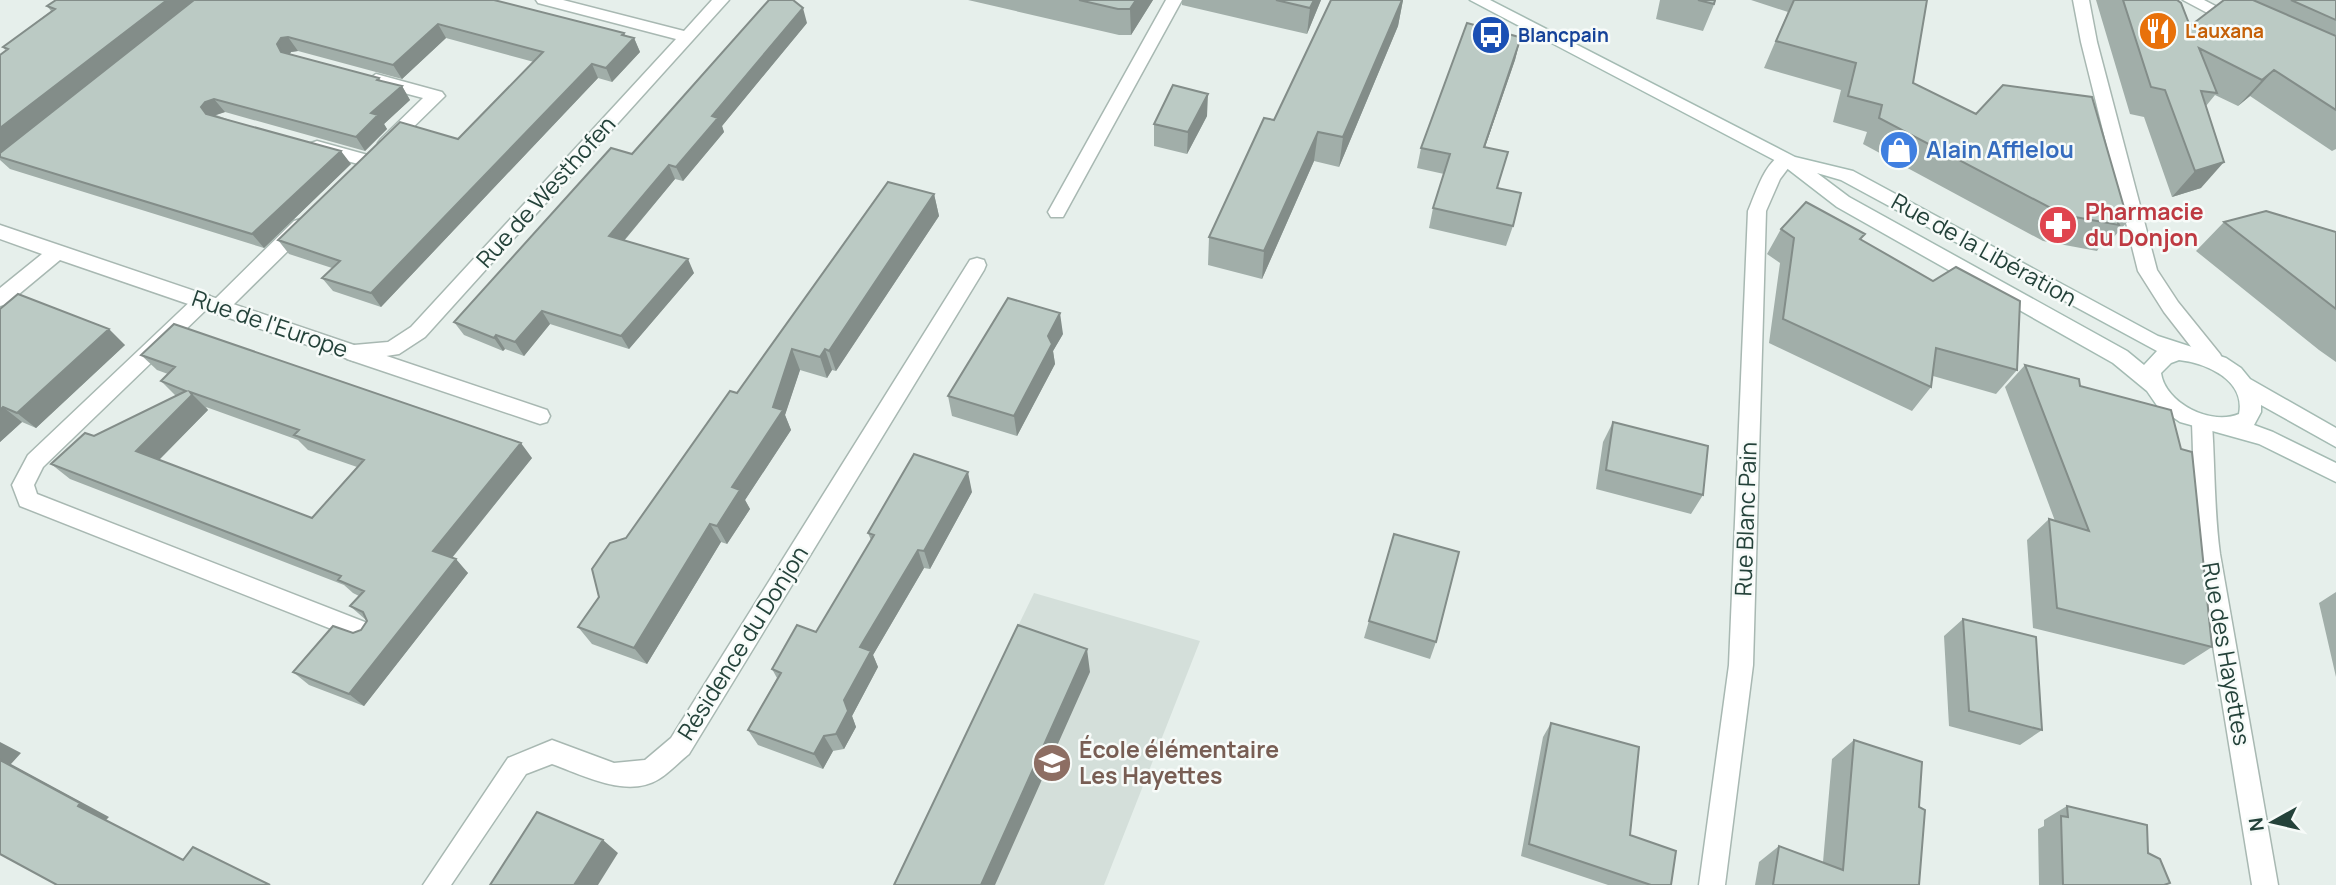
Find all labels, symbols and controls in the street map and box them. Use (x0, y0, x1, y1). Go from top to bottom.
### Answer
restaurant icon: L'auxana (2137, 10, 2179, 52)
bus stop icon: Blancpain (1470, 14, 1512, 56)
place label: L'auxana (2185, 18, 2264, 44)
place label: Blancpain (1518, 22, 1609, 48)
street label: Rue de Westhofen (468, 108, 622, 274)
shop icon: Alain Afflelou (1878, 129, 1920, 171)
place label: Alain Afflelou (1926, 133, 2074, 165)
street label: Rue de la Libération (1886, 185, 2083, 313)
place label: Pharmacie du Donjon (2085, 195, 2204, 253)
pharmacy icon: Pharmacie du Donjon (2037, 204, 2079, 246)
street label: Rue de l'Europe (188, 281, 353, 365)
street label: Rue Blanc Pain (1726, 441, 1764, 597)
street label: Résidence du Donjon (669, 539, 815, 746)
street label: Rue des Hayettes (2195, 560, 2259, 748)
place label: École élémentaire Les Hayettes (1079, 733, 1279, 791)
school or university icon: École élémentaire Les Hayettes (1031, 742, 1073, 784)
north arrow (2238, 787, 2308, 857)
text: N (2242, 816, 2270, 833)

